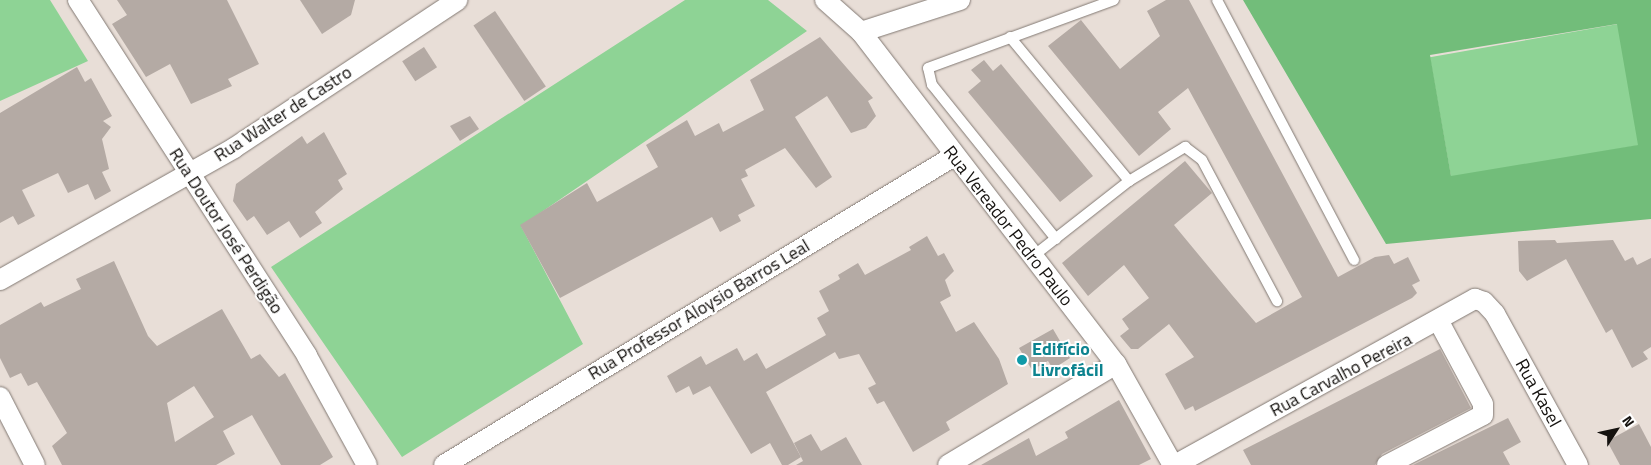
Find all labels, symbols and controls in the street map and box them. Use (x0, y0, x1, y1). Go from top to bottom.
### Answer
street label: Rua Walter de Castro (210, 61, 356, 167)
street label: Rua Vereador Pedro Paulo (939, 142, 1077, 310)
street label: Rua Doutor José Perdigão (164, 144, 288, 318)
street label: Rua Professor Aloysio Barros Leal (584, 235, 814, 385)
street label: Rua Carvalho Pereira (1266, 329, 1416, 421)
place label: Edifício Livrofácil (1032, 339, 1104, 382)
marker: Edifício Livrofácil (1016, 354, 1028, 366)
street label: Rua Kasel (1511, 355, 1565, 431)
north arrow (1591, 405, 1641, 455)
text: N (1617, 411, 1640, 431)

